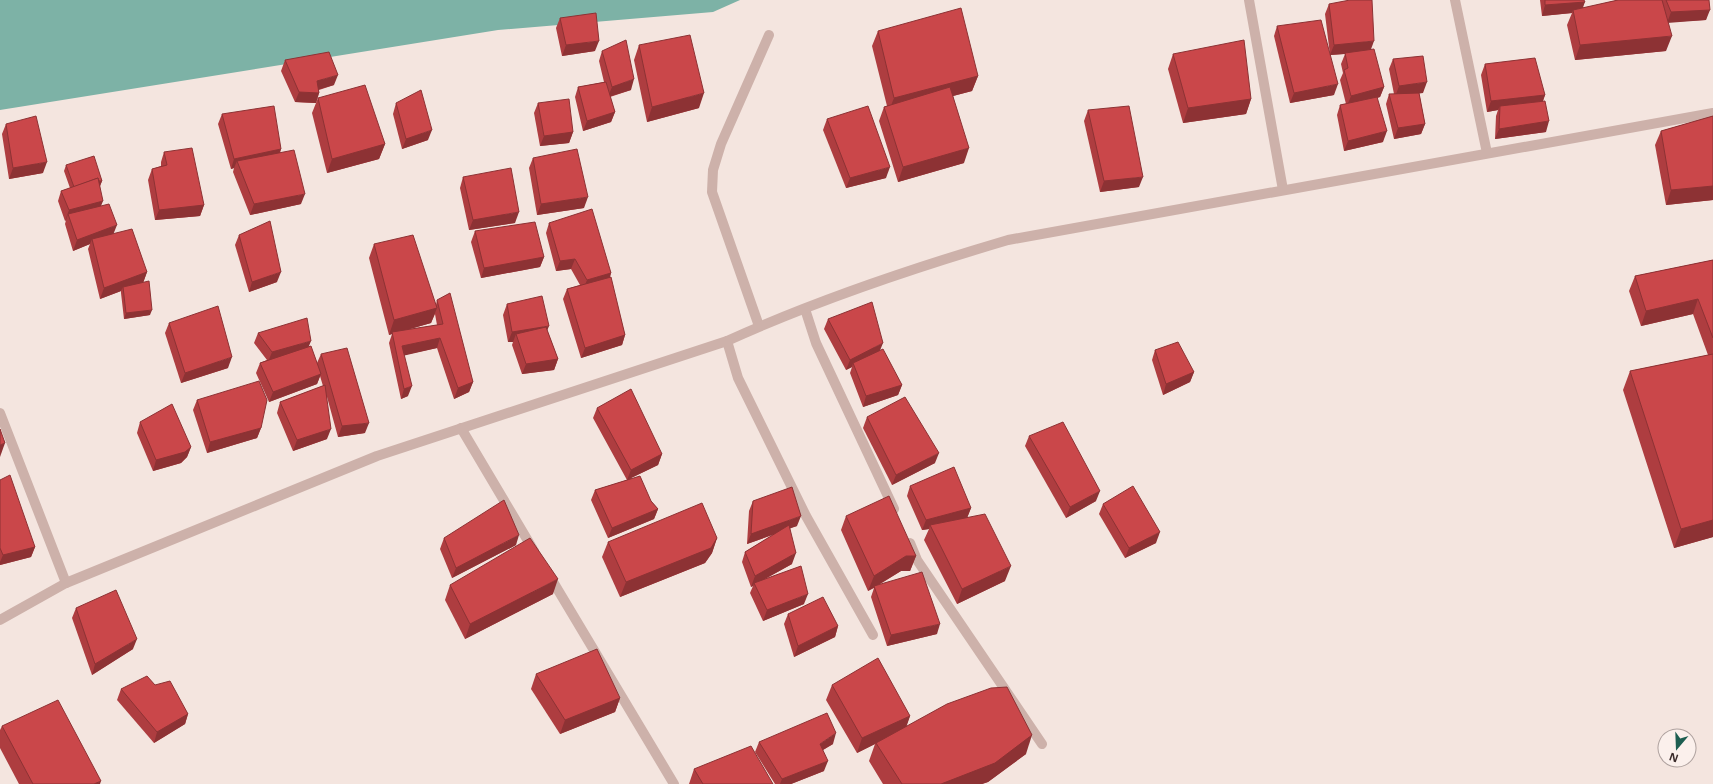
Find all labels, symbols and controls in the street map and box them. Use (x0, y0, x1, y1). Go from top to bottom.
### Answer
north arrow (1657, 728, 1697, 768)
text: N (1667, 749, 1680, 766)

